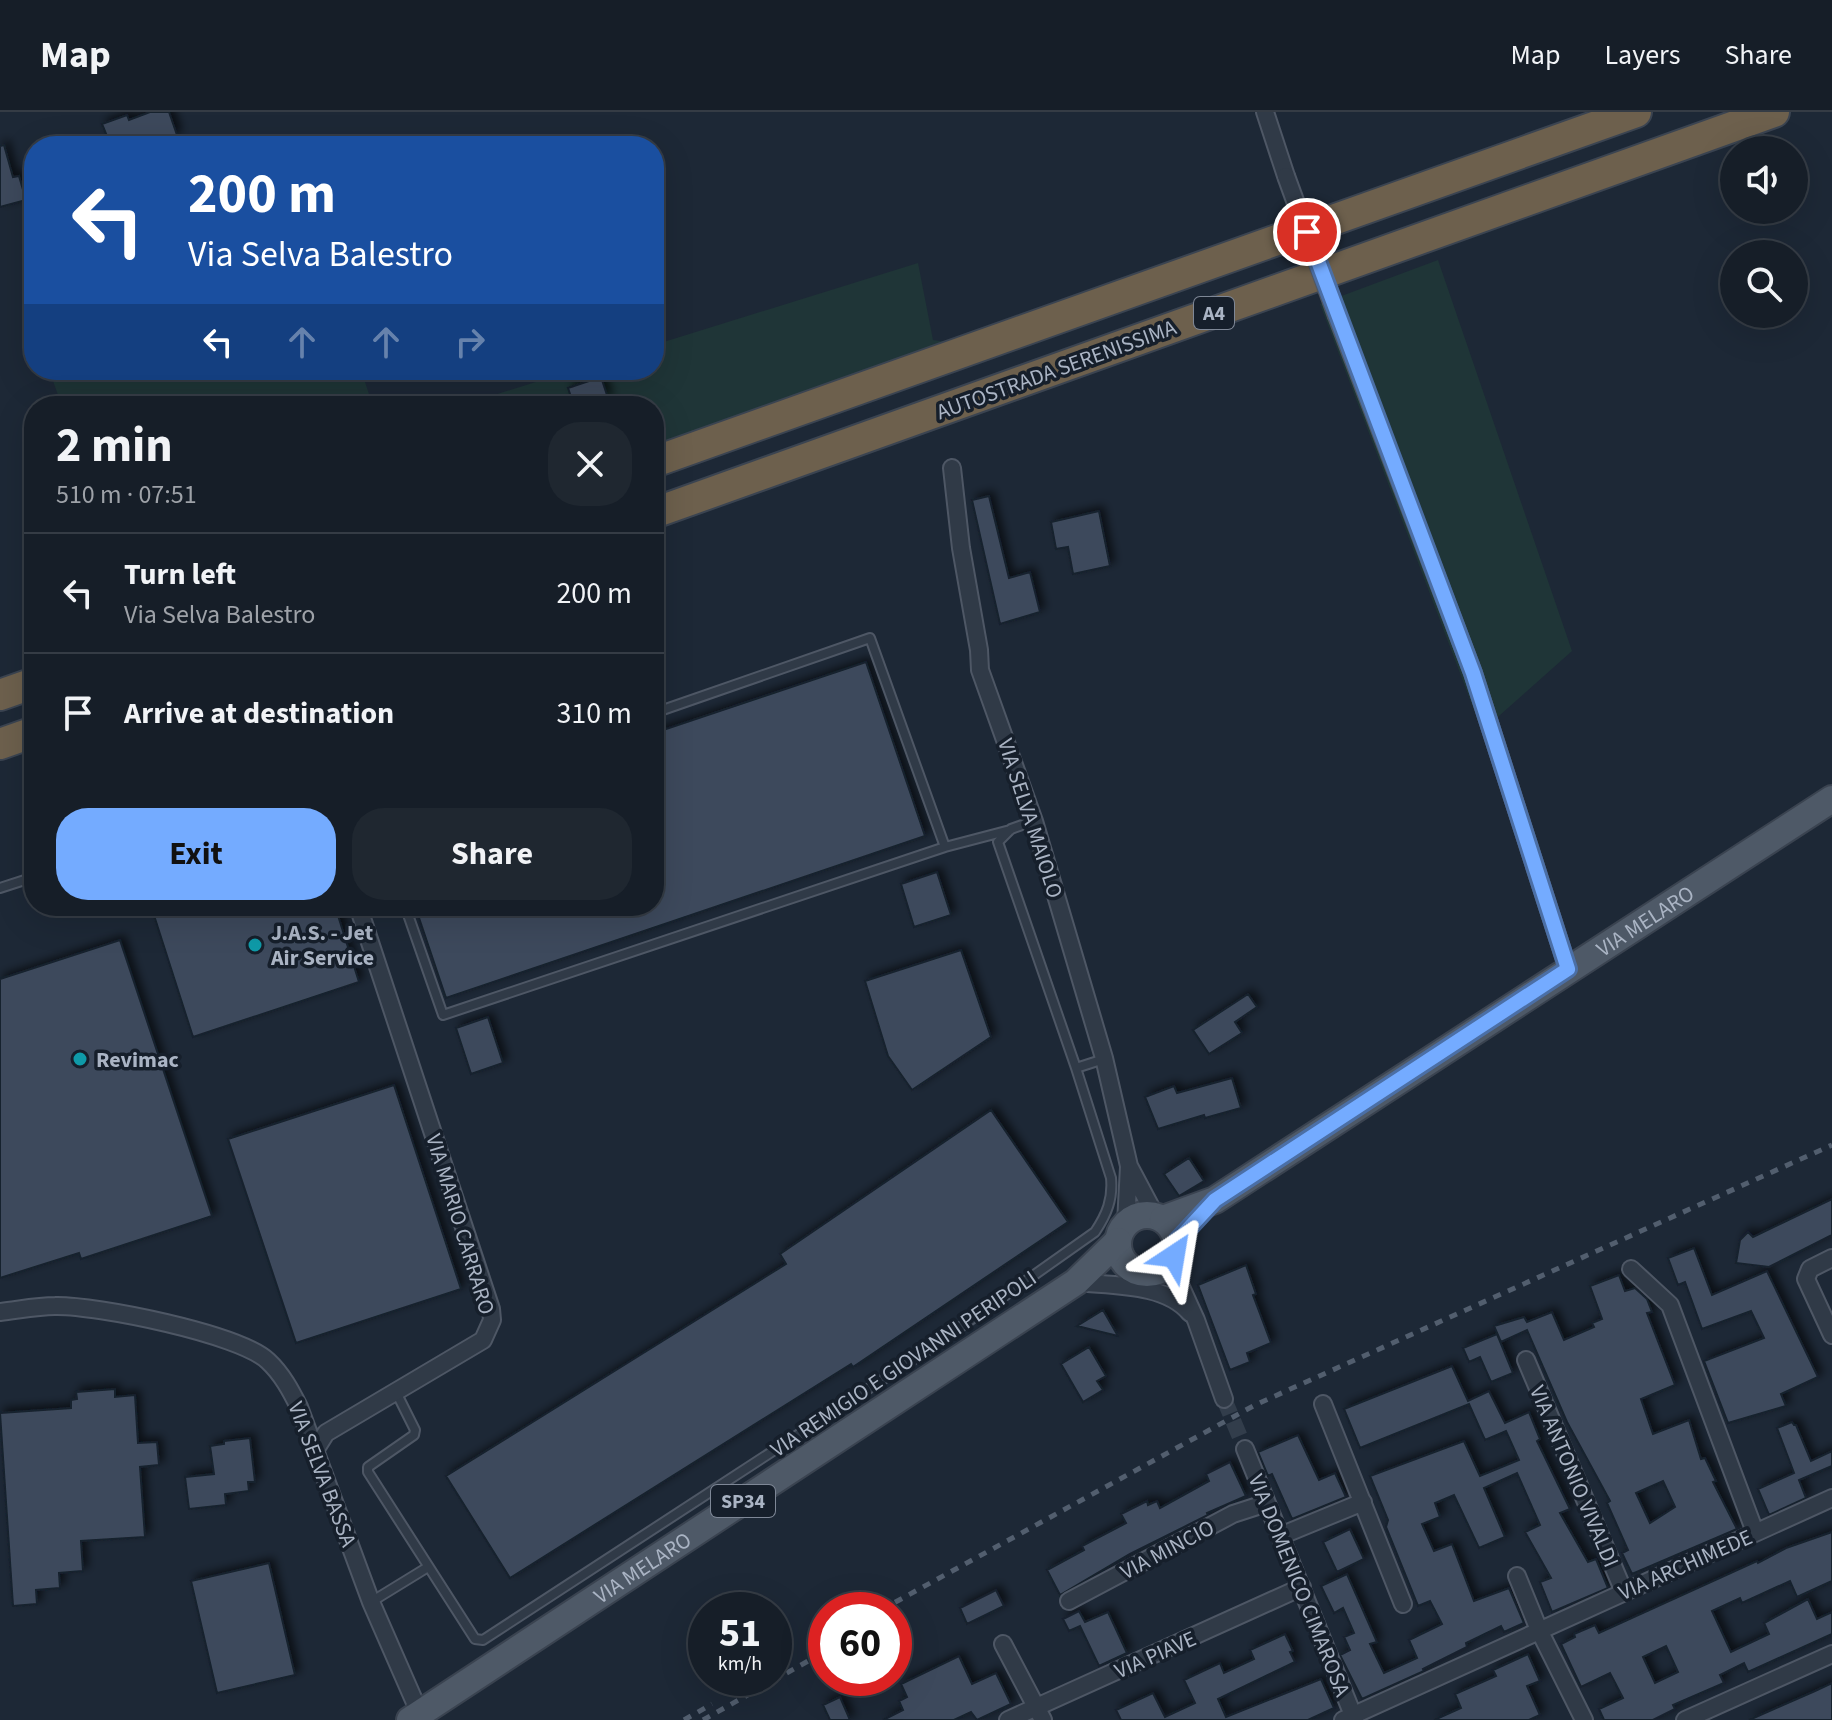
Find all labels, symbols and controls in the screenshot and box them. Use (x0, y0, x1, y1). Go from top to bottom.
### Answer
text: Map (40, 28, 111, 82)
text: Map (1510, 35, 1560, 75)
text: Layers (1604, 35, 1680, 75)
text: Share (1724, 35, 1792, 75)
map controls (1720, 136, 1808, 328)
button: sound (1720, 136, 1808, 224)
text: 200 m (188, 155, 336, 234)
icon: left (56, 168, 160, 272)
pin (1273, 198, 1341, 266)
icon: arrive (1285, 210, 1329, 254)
text: Via Selva Balestro (188, 229, 453, 280)
button: search (1720, 240, 1808, 328)
road number: A4 (1194, 297, 1234, 329)
street label: AUTOSTRADA SERENISSIMA (932, 312, 1181, 428)
icon: left (196, 320, 240, 364)
icon: ahead (280, 320, 324, 364)
icon: ahead (364, 320, 408, 364)
icon: right (448, 320, 492, 364)
text: 2 min (56, 412, 173, 480)
button: close (548, 422, 632, 506)
text: 510 m · 07:51 (56, 476, 197, 513)
text: Turn left (124, 553, 236, 596)
icon: left (56, 571, 100, 615)
text: 200 m (556, 572, 632, 615)
text: Via Selva Balestro (124, 596, 315, 633)
icon: arrive (56, 691, 100, 735)
text: Arrive at destination (124, 692, 394, 735)
text: 310 m (556, 692, 632, 735)
street label: VIA SELVA MAIOLO (989, 734, 1071, 902)
button: Exit (56, 808, 336, 900)
button: Share (352, 808, 632, 900)
street label: VIA MELARO (1590, 878, 1701, 965)
place label: J.A.S. - Jet Air Service (270, 917, 374, 974)
marker: J.A.S. - Jet Air Service (246, 936, 264, 954)
place label: Revimac (96, 1044, 179, 1076)
marker: Revimac (71, 1050, 89, 1068)
street label: VIA MARIO CARRARO (417, 1130, 503, 1319)
position arrow (1132, 1214, 1216, 1298)
street label: VIA REMIGIO E GIOVANNI PERIPOLI (764, 1262, 1043, 1465)
street label: VIA ANTONIO VIVALDI (1521, 1381, 1627, 1572)
street label: VIA SELVA BASSA (280, 1397, 364, 1552)
street label: VIA DOMENICO CIMAROSA (1240, 1469, 1358, 1701)
road number: SP34 (711, 1485, 775, 1517)
street label: VIA MINCIO (1115, 1512, 1220, 1588)
street label: VIA ARCHIMEDE (1613, 1521, 1757, 1609)
street label: VIA MELARO (588, 1524, 698, 1612)
speed limit sign: 60 (808, 1592, 912, 1696)
text: 51 (719, 1605, 761, 1662)
street label: VIA PIAVE (1109, 1623, 1201, 1687)
text: km/h (718, 1650, 762, 1678)

